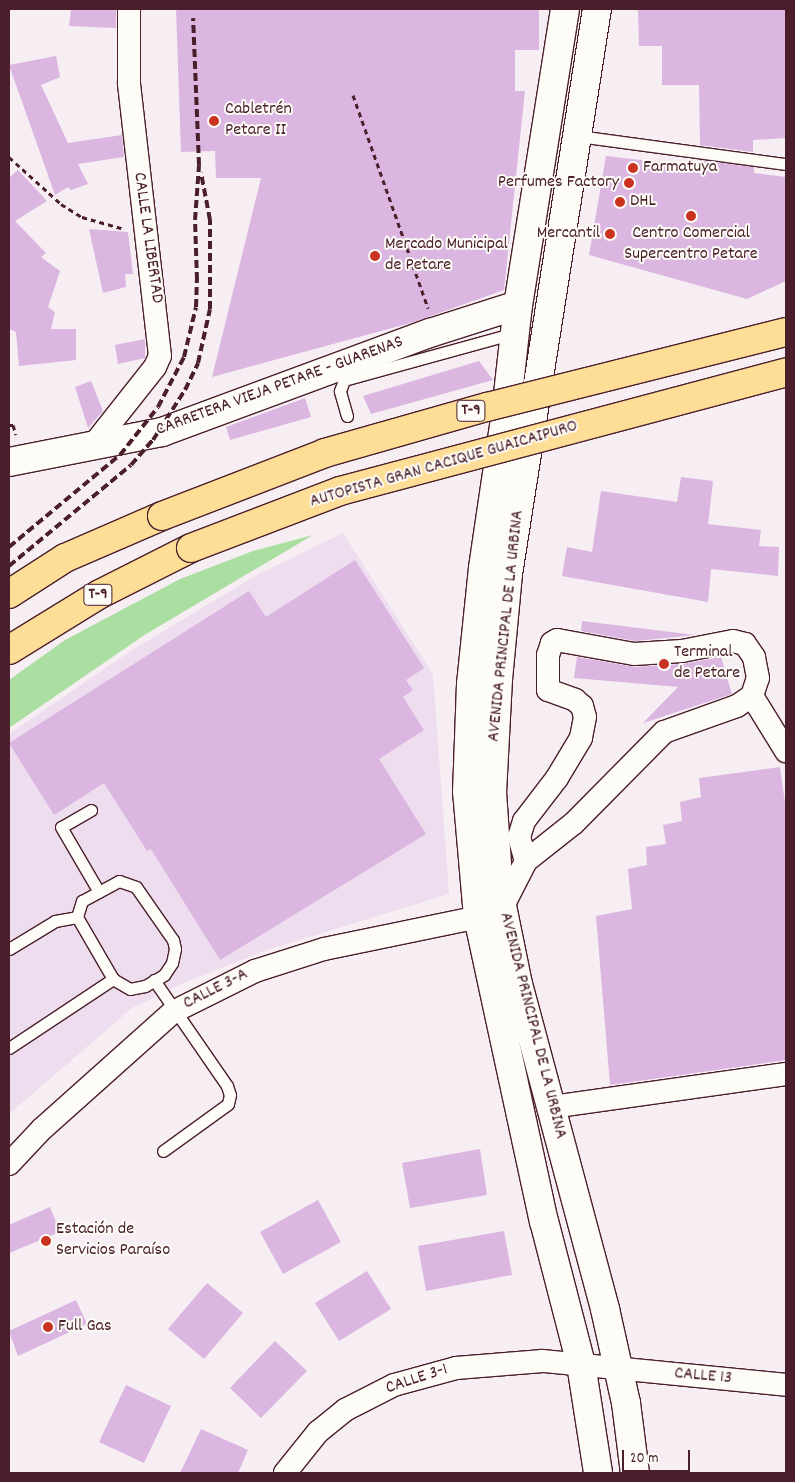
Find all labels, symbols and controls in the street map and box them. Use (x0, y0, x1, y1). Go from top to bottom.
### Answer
place label: Cabletrén Petare II (225, 100, 292, 142)
marker: Cabletrén Petare II (207, 114, 221, 128)
place label: Farmatuya (643, 157, 717, 179)
marker: Farmatuya (627, 162, 639, 174)
street label: CALLE LA LIBERTAD (127, 171, 167, 305)
place label: Perfumes Factory (498, 172, 619, 194)
marker: Perfumes Factory (623, 177, 635, 189)
place label: DHL (630, 191, 656, 213)
marker: DHL (614, 196, 626, 208)
marker: Centro Comercial Supercentro Petare (685, 210, 697, 222)
place label: Mercantil (537, 223, 600, 245)
place label: Centro Comercial Supercentro Petare (624, 224, 758, 266)
marker: Mercantil (604, 228, 616, 240)
place label: Mercado Municipal de Petare (385, 235, 508, 278)
marker: Mercado Municipal de Petare (369, 250, 381, 262)
street label: CARRETERA VIEJA PETARE - GUARENAS (154, 332, 406, 442)
road number: T-9 (456, 398, 486, 424)
street label: AUTOPISTA GRAN CACIQUE GUAICAIPURO (308, 416, 580, 514)
street label: AVENIDA PRINCIPAL DE LA URBINA (484, 509, 530, 743)
road number: T-9 (83, 582, 113, 608)
place label: Terminal de Petare (674, 643, 740, 686)
marker: Terminal de Petare (658, 658, 670, 670)
street label: AVENIDA PRINCIPAL DE LA URBINA (493, 910, 571, 1142)
street label: CALLE 3-A (180, 965, 252, 1015)
place label: Estación de Servicios Paraíso (56, 1220, 170, 1262)
marker: Estación de Servicios Paraíso (40, 1235, 52, 1247)
place label: Full Gas (58, 1316, 112, 1338)
marker: Full Gas (42, 1321, 54, 1333)
street label: CALLE 3-1 (383, 1360, 451, 1400)
street label: CALLE 13 (673, 1364, 733, 1390)
scale bar (625, 1440, 692, 1472)
text: 20 m (630, 1448, 658, 1470)

